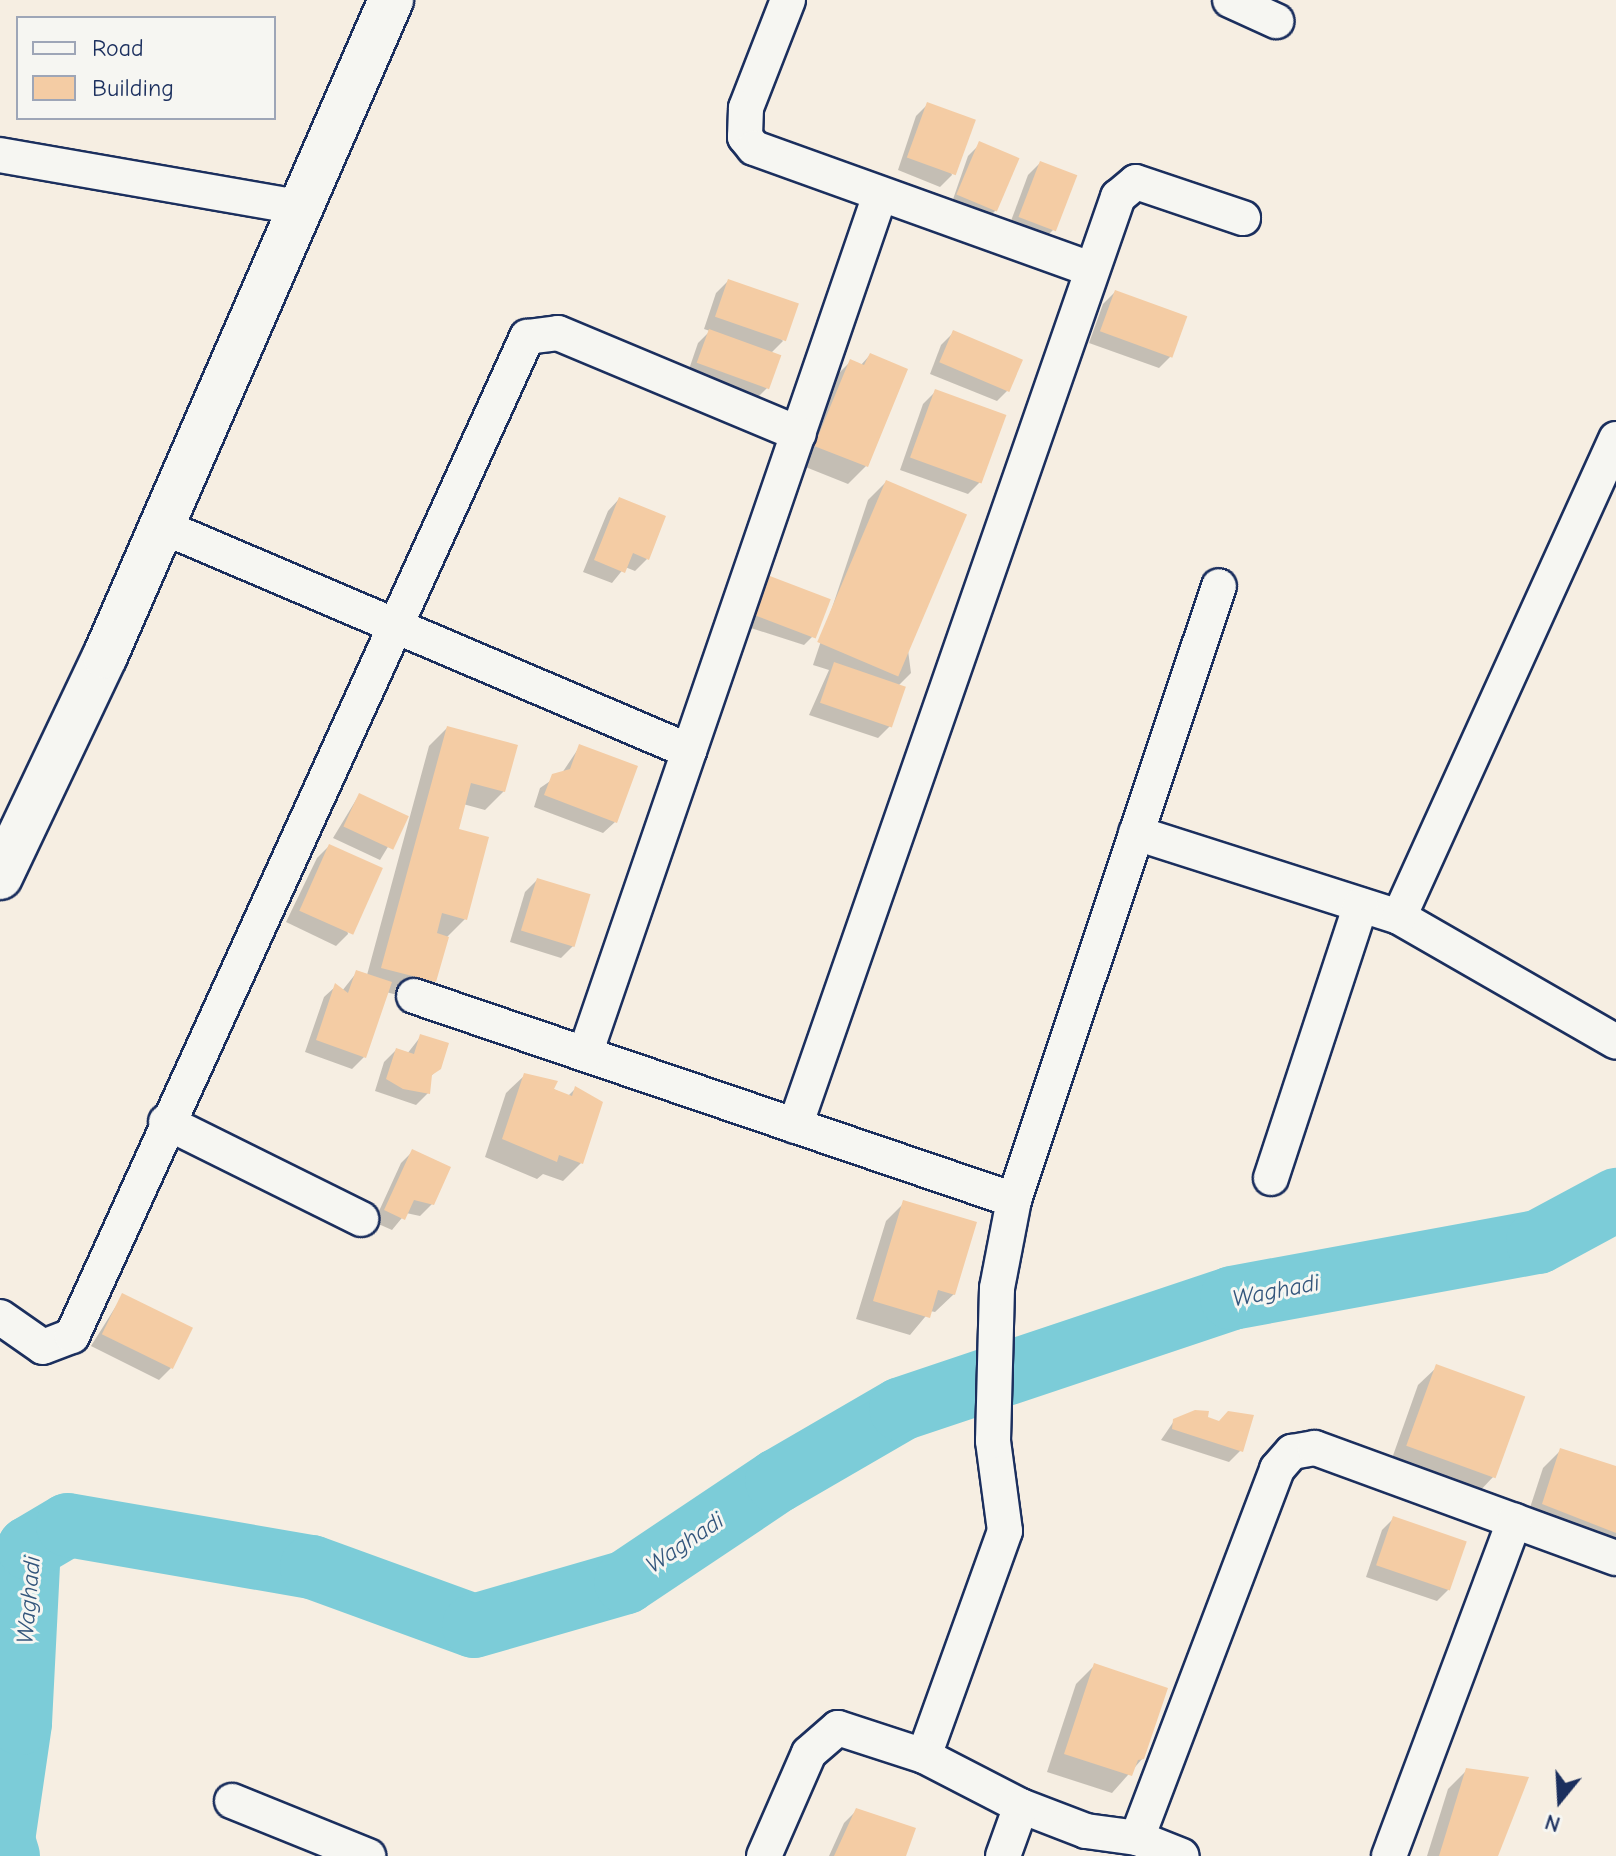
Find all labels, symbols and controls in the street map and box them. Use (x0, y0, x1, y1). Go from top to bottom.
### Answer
legend (16, 16, 276, 120)
text: Road (92, 34, 144, 62)
text: Building (92, 74, 174, 102)
water label: Waghadi (1230, 1268, 1322, 1314)
water label: Waghadi (640, 1506, 730, 1580)
water label: Waghadi (11, 1555, 47, 1645)
north arrow (1520, 1760, 1600, 1840)
text: N (1542, 1808, 1563, 1837)

